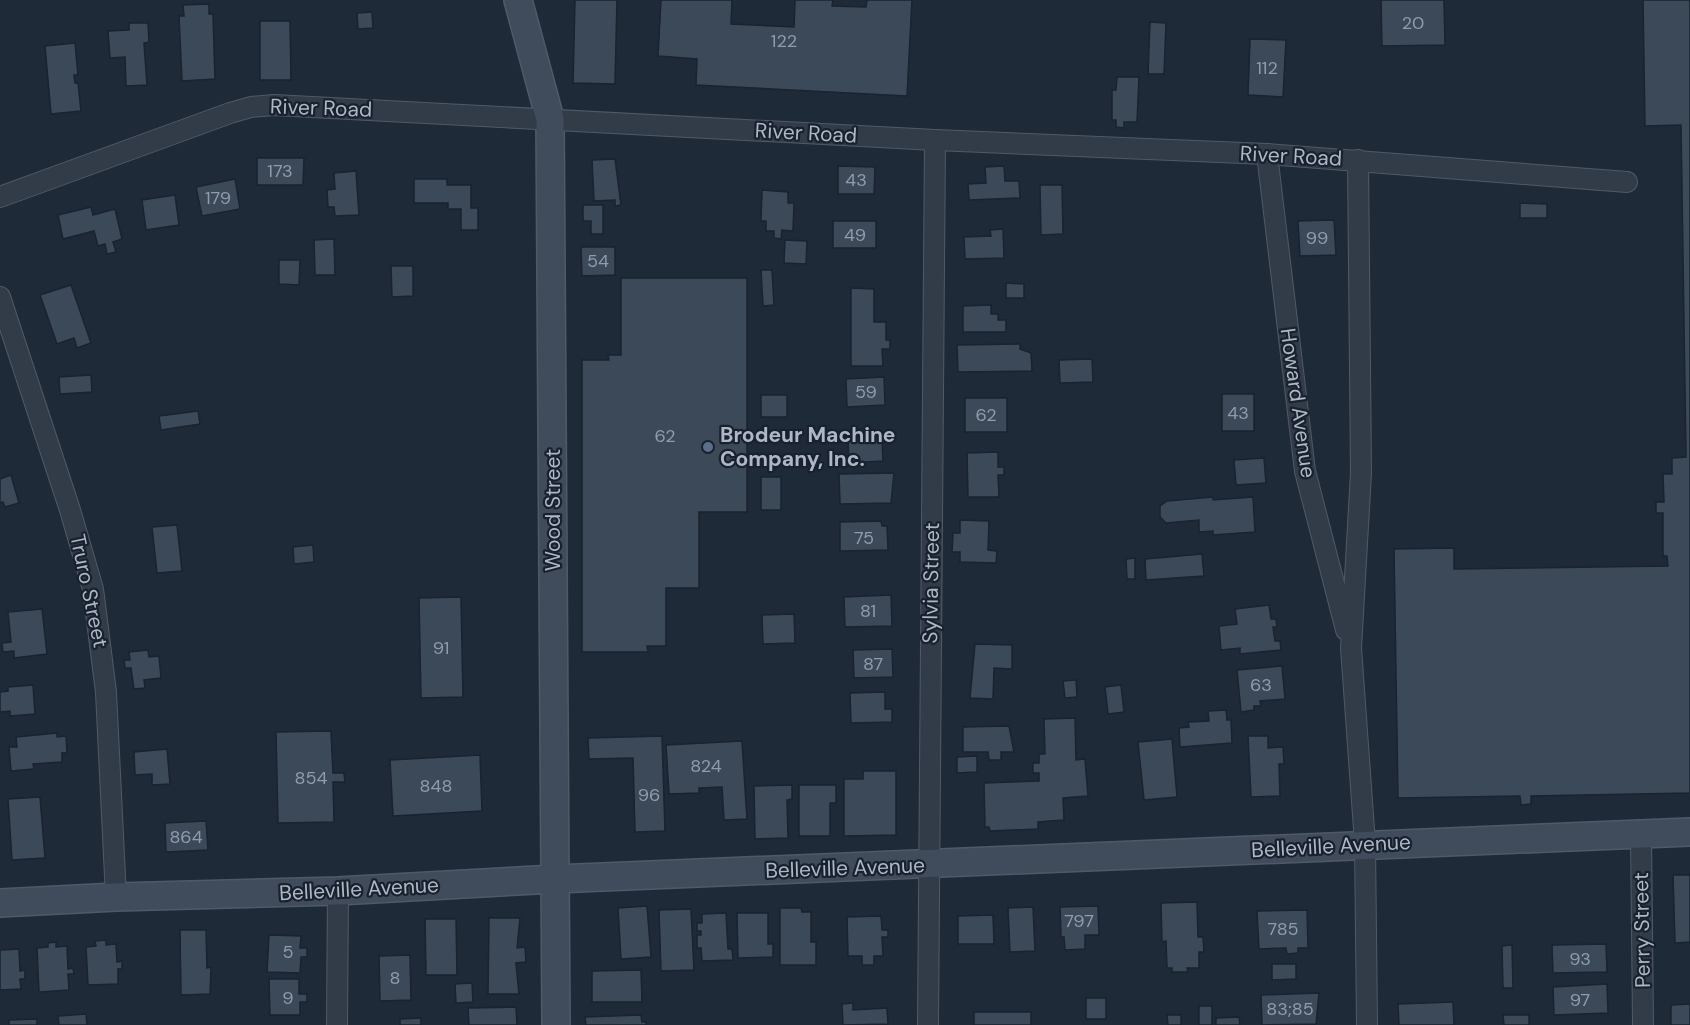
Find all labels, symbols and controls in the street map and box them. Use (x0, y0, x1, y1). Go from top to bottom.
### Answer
house number: 20 (1402, 11, 1424, 35)
house number: 122 (771, 29, 797, 53)
house number: 112 (1256, 56, 1278, 80)
street label: River Road (269, 92, 373, 124)
street label: River Road (754, 116, 858, 150)
street label: River Road (1239, 139, 1343, 173)
house number: 173 (267, 159, 293, 183)
house number: 43 (845, 168, 867, 192)
house number: 179 (205, 186, 231, 210)
house number: 49 (844, 223, 866, 247)
house number: 99 (1306, 226, 1328, 250)
house number: 54 (587, 249, 609, 273)
street label: Howard Avenue (1274, 326, 1322, 480)
house number: 59 (855, 380, 877, 404)
house number: 43 (1227, 401, 1249, 425)
house number: 62 (975, 403, 997, 427)
place label: Brodeur Machine Company, Inc. (720, 421, 895, 473)
house number: 62 (654, 424, 676, 448)
marker: Brodeur Machine Company, Inc. (701, 440, 715, 454)
street label: Wood Street (539, 449, 567, 571)
street label: Sylvia Street (916, 522, 946, 644)
house number: 75 (854, 526, 874, 550)
street label: Truro Street (63, 532, 115, 650)
house number: 81 (860, 599, 876, 623)
house number: 91 (433, 636, 449, 660)
house number: 87 (863, 652, 883, 676)
house number: 63 (1250, 673, 1272, 697)
house number: 824 (690, 754, 722, 778)
house number: 854 (295, 766, 327, 790)
house number: 848 (420, 774, 452, 798)
house number: 96 (638, 783, 660, 807)
house number: 864 (169, 825, 203, 849)
street label: Belleville Avenue (1250, 828, 1412, 864)
street label: Belleville Avenue (765, 851, 925, 885)
street label: Belleville Avenue (278, 871, 440, 907)
street label: Perry Street (1627, 872, 1657, 988)
house number: 797 (1064, 909, 1094, 933)
house number: 785 (1267, 917, 1299, 941)
house number: 5 (283, 940, 293, 964)
house number: 93 (1569, 947, 1591, 971)
house number: 8 (390, 966, 400, 990)
house number: 9 (282, 986, 294, 1010)
house number: 97 (1570, 988, 1590, 1012)
house number: 83;85 (1266, 997, 1314, 1021)

